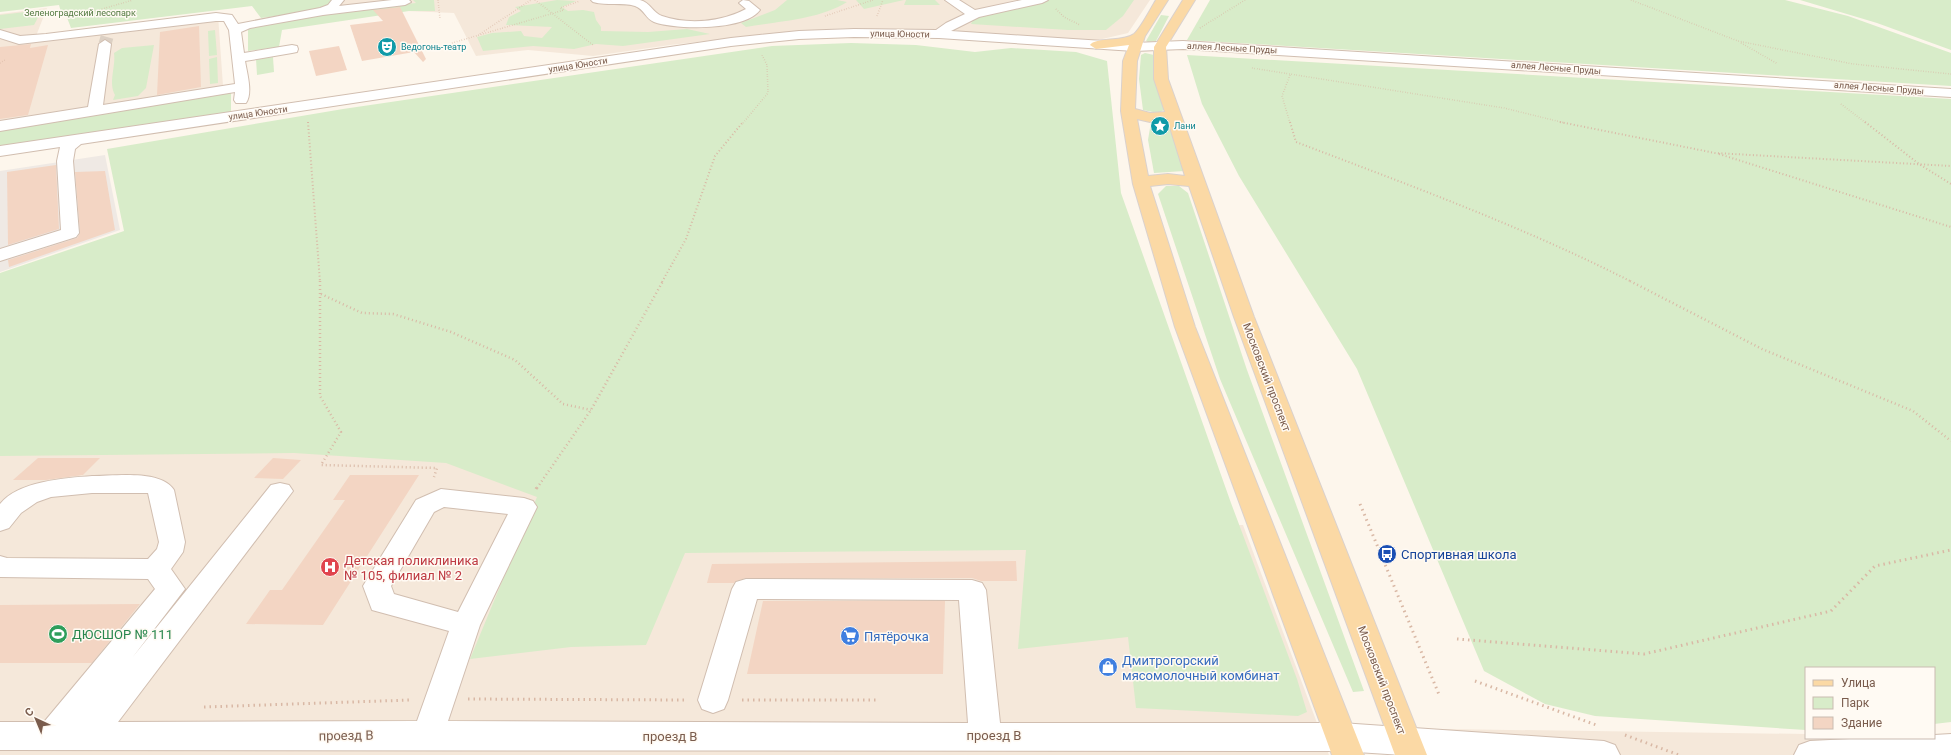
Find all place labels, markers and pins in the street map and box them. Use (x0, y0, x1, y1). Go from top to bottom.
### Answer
theatre icon: Ведогонь-театр (376, 36, 398, 58)
place label: Ведогонь-театр (401, 42, 466, 52)
place icon: Лани (1149, 115, 1171, 137)
place label: Лани (1174, 121, 1196, 131)
bus stop icon: Спортивная школа (1376, 543, 1398, 565)
place label: Спортивная школа (1401, 547, 1517, 562)
place label: Детская поликлиника № 105, филиал № 2 (344, 553, 479, 583)
hospital icon: Детская поликлиника № 105, филиал № 2 (319, 556, 341, 578)
sports icon: ДЮСШОР № 111 (47, 623, 69, 645)
supermarket icon: Пятёрочка (839, 625, 861, 647)
place label: ДЮСШОР № 111 (72, 627, 173, 642)
place label: Пятёрочка (864, 629, 929, 644)
place label: Дмитрогорский мясомолочный комбинат (1122, 653, 1280, 683)
shop icon: Дмитрогорский мясомолочный комбинат (1097, 656, 1119, 678)

